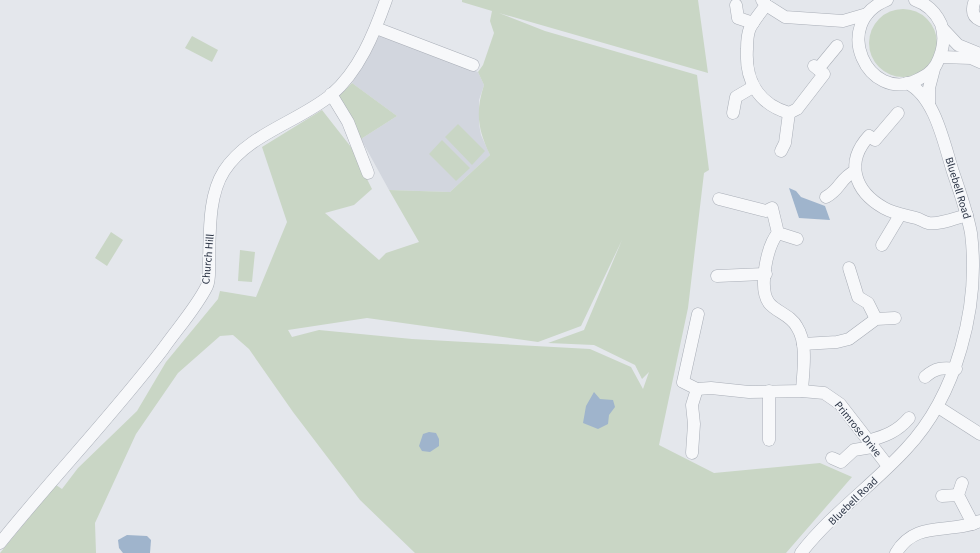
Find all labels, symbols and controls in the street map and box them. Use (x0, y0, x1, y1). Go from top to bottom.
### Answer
street label: Bluebell Road (942, 155, 974, 221)
street label: Church Hill (198, 233, 218, 285)
street label: Primrose Drive (831, 398, 885, 460)
street label: Bluebell Road (825, 473, 881, 529)

